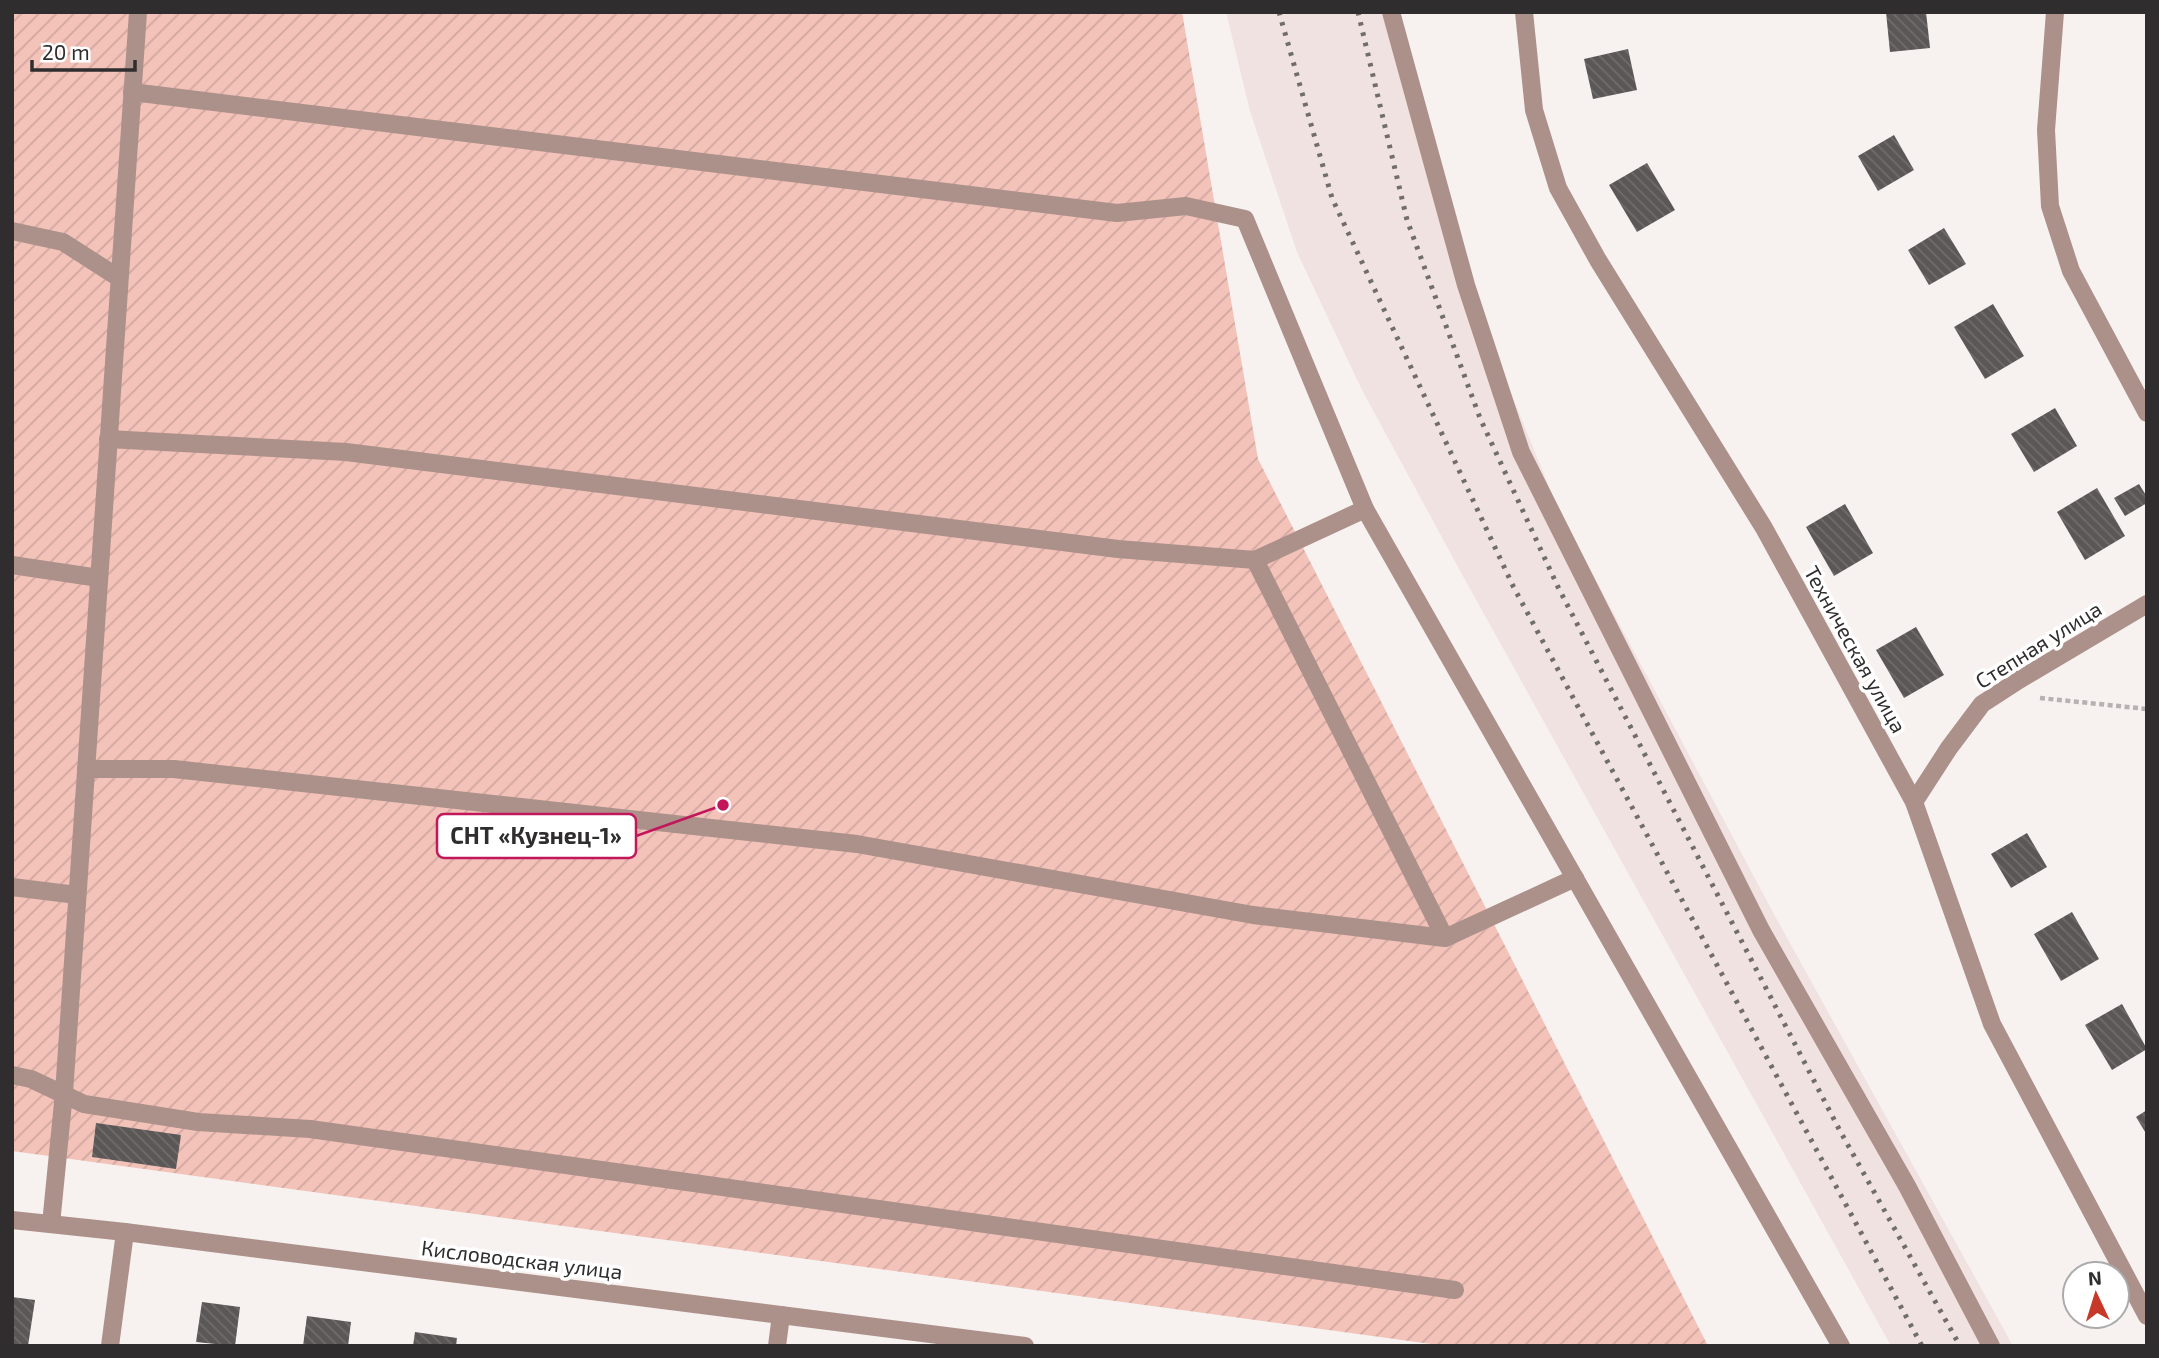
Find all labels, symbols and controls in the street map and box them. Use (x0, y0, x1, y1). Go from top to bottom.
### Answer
scale bar (32, 28, 135, 72)
text: 20 m (42, 39, 90, 64)
street label: Техническая улица (1799, 561, 1912, 737)
street label: Степная улица (1970, 595, 2106, 694)
callout: СНТ «Кузнец-1» (437, 814, 636, 858)
text: СНТ «Кузнец-1» (450, 821, 622, 849)
street label: Кисловодская улица (420, 1234, 624, 1285)
north arrow (2061, 1260, 2131, 1330)
text: N (2087, 1266, 2102, 1289)

